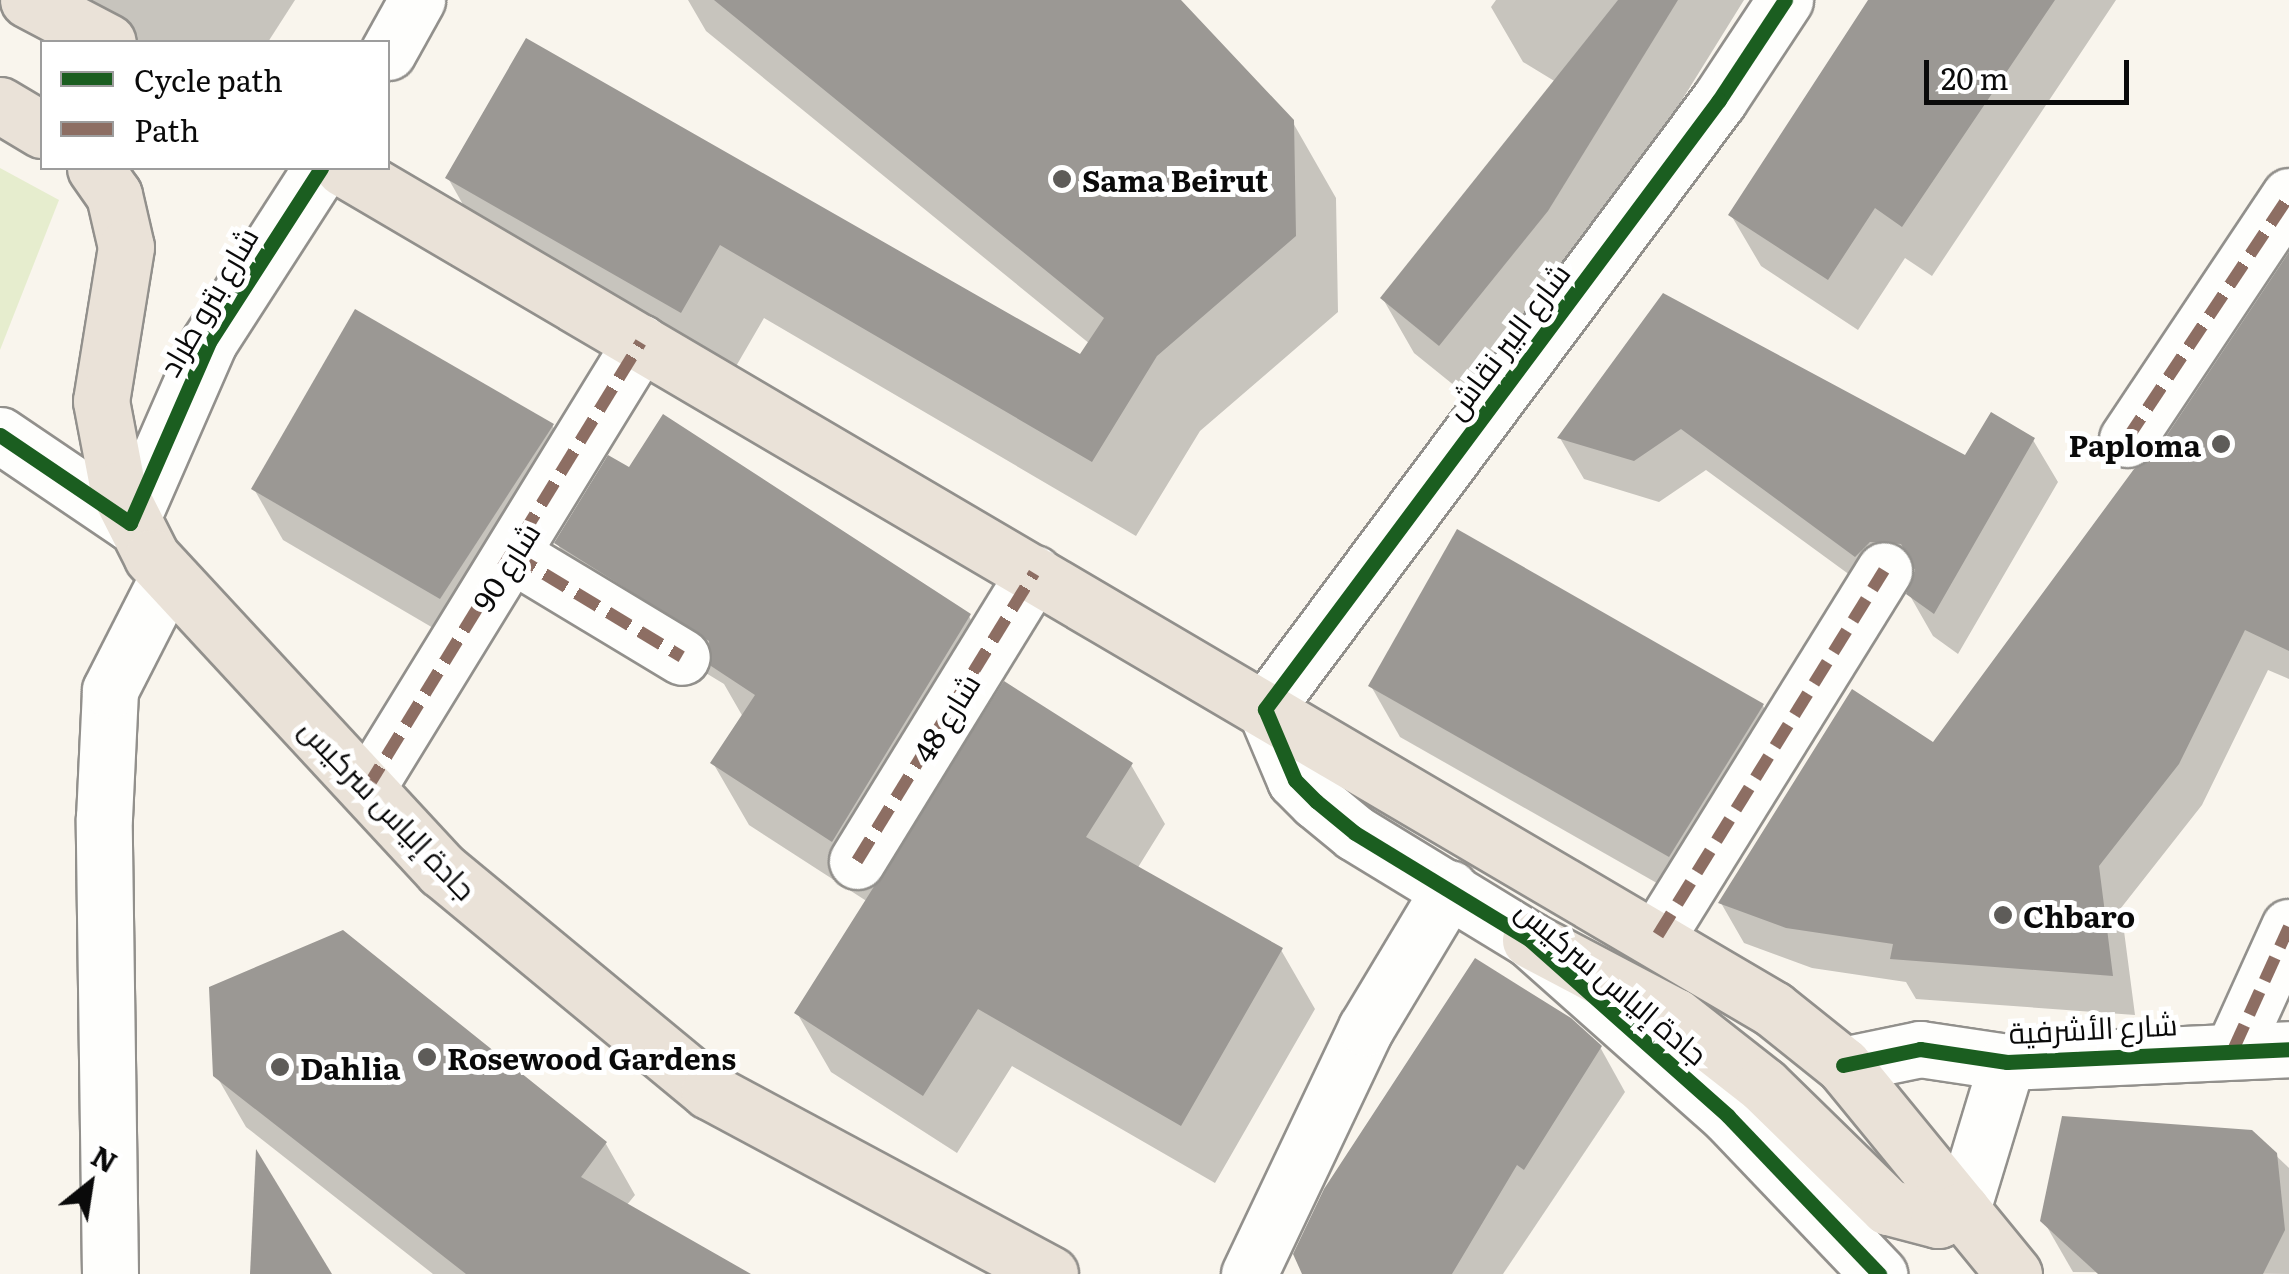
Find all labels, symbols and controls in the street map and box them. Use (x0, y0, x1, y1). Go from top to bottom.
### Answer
legend (40, 40, 390, 170)
scale bar (1929, 40, 2134, 102)
text: 20 m (1941, 55, 2009, 99)
text: Cycle path (134, 57, 283, 101)
text: Path (134, 107, 199, 151)
place label: Sama Beirut (1082, 161, 1268, 197)
marker: Sama Beirut (1051, 168, 1073, 190)
street label: شارع بترو طراد (150, 220, 264, 382)
street label: شارع البير نقاش (1436, 255, 1576, 425)
place label: Paploma (2069, 426, 2201, 462)
marker: Paploma (2210, 433, 2232, 455)
street label: شارع 90 (464, 515, 546, 617)
street label: شارع 48 (904, 666, 986, 768)
street label: جادة إلياس سركيس (293, 710, 485, 906)
street label: جادة إلياس سركيس (1510, 891, 1716, 1071)
place label: Chbaro (2023, 897, 2135, 933)
marker: Chbaro (1992, 904, 2014, 926)
street label: شارع الأشرفية (2008, 1005, 2178, 1049)
place label: Rosewood Gardens (447, 1039, 736, 1075)
marker: Rosewood Gardens (416, 1046, 438, 1068)
place label: Dahlia (300, 1049, 400, 1085)
marker: Dahlia (269, 1056, 291, 1078)
north arrow (40, 1134, 140, 1234)
text: N (84, 1134, 126, 1182)

